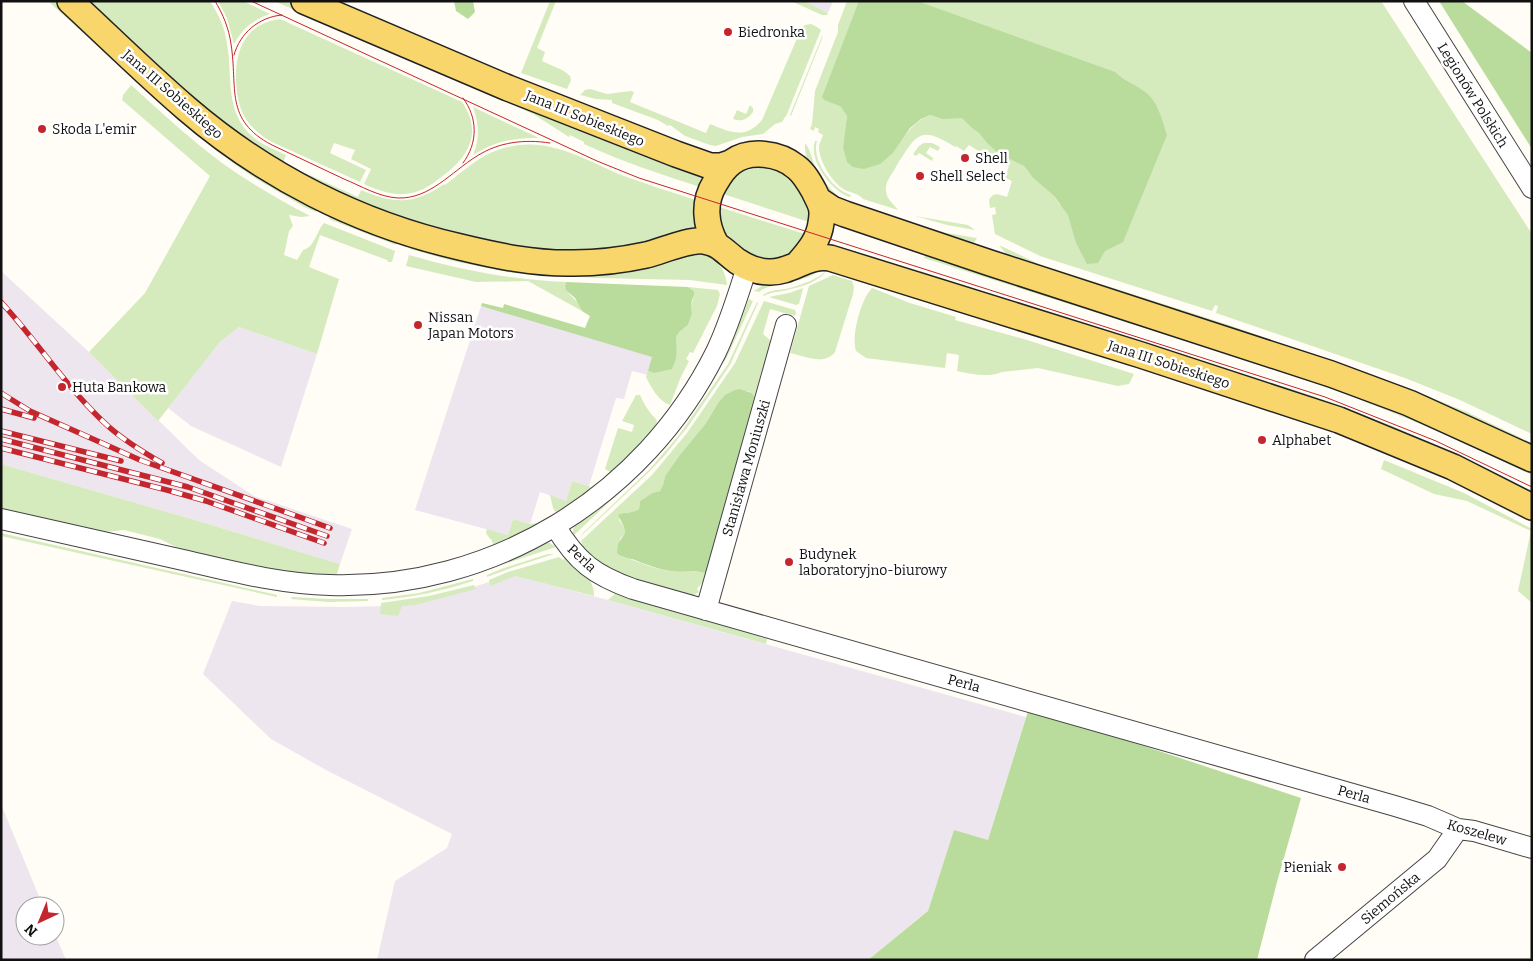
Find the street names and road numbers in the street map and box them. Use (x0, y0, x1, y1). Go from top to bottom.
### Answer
street label: Legionów Polskich (1434, 40, 1512, 151)
street label: Jana III Sobieskiego (118, 46, 226, 142)
street label: Jana III Sobieskiego (522, 86, 647, 150)
street label: Jana III Sobieskiego (1105, 336, 1232, 392)
street label: Stanisława Moniuszki (719, 398, 774, 538)
street label: Perla (564, 541, 600, 576)
street label: Perla (946, 671, 982, 696)
street label: Perla (1336, 782, 1372, 807)
street label: Koszelew (1445, 816, 1509, 849)
street label: Siemońska (1357, 869, 1424, 928)

